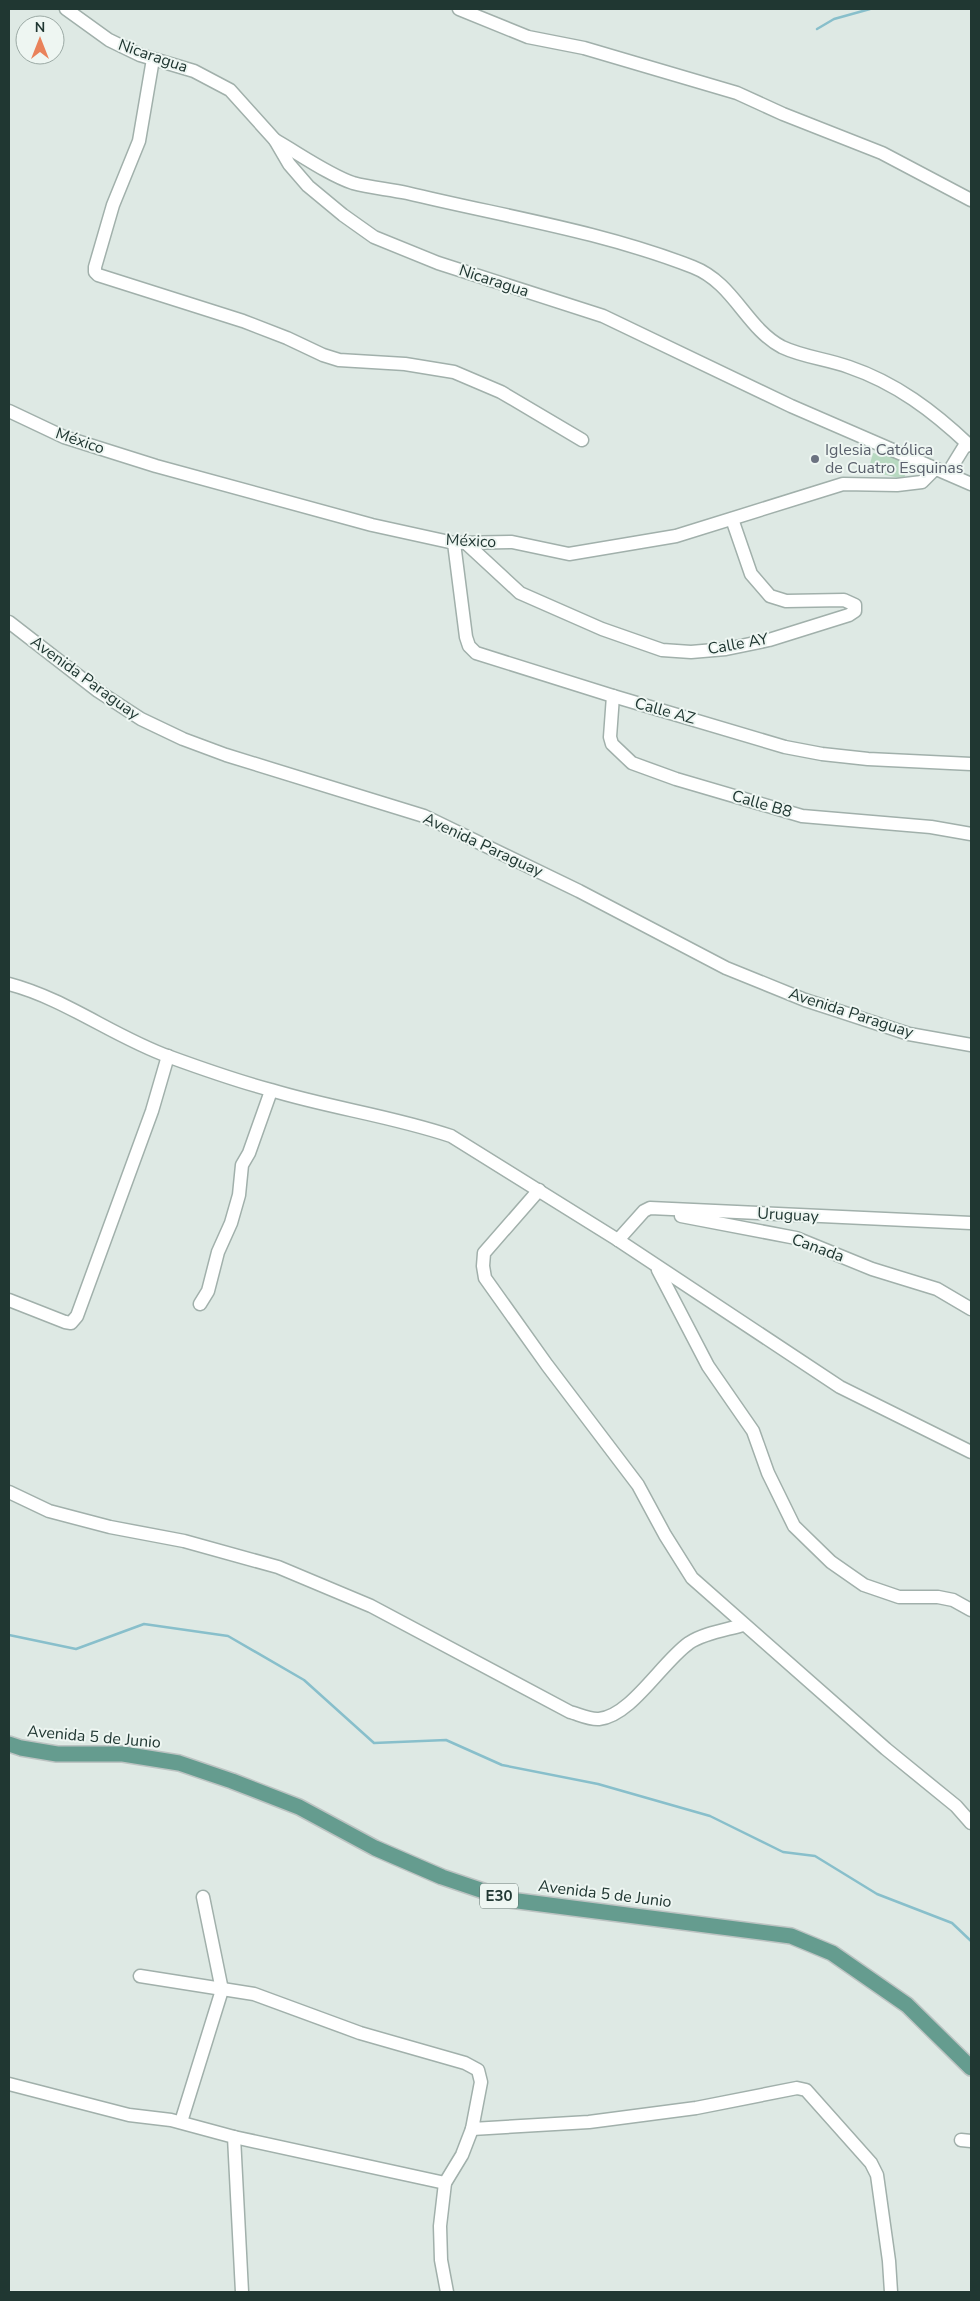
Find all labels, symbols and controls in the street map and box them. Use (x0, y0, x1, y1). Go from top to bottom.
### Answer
north arrow (15, 15, 65, 65)
text: N (35, 18, 45, 37)
street label: Nicaragua (115, 34, 191, 78)
street label: Nicaragua (456, 259, 532, 303)
street label: México (53, 422, 107, 460)
place label: Iglesia Católica de Cuatro Esquinas (825, 439, 963, 479)
marker: Iglesia Católica de Cuatro Esquinas (809, 453, 821, 465)
street label: México (445, 529, 497, 553)
street label: Calle AY (706, 628, 770, 660)
street label: Avenida Paraguay (26, 631, 145, 726)
street label: Calle AZ (632, 692, 698, 730)
street label: Calle B8 (729, 785, 795, 823)
street label: Avenida Paraguay (419, 808, 547, 883)
street label: Avenida Paraguay (786, 982, 917, 1044)
street label: Uruguay (757, 1202, 820, 1228)
street label: Canada (789, 1228, 847, 1268)
street label: Avenida 5 de Junio (26, 1720, 162, 1754)
street label: Avenida 5 de Junio (537, 1875, 673, 1913)
road number: E30 (480, 1884, 518, 1908)

